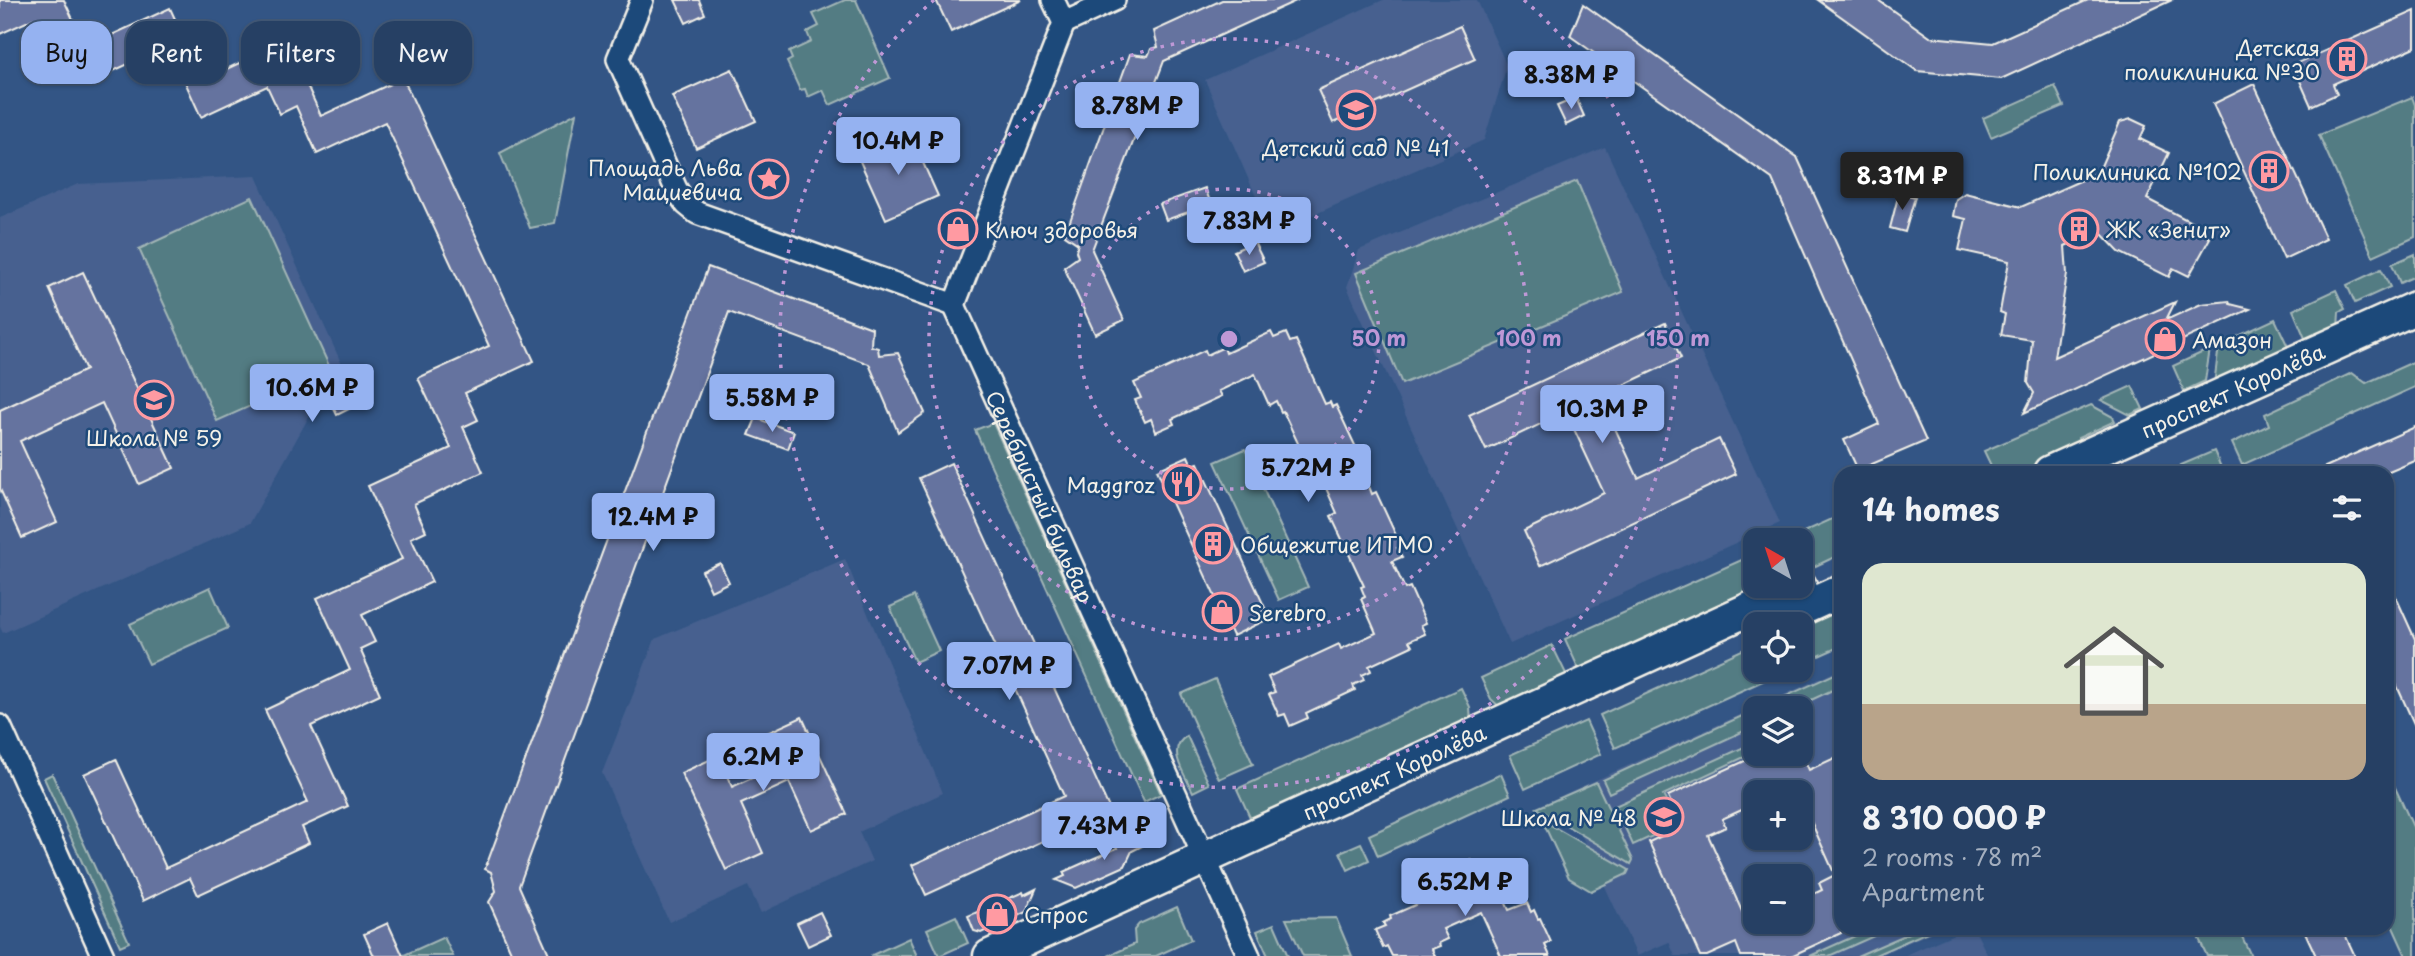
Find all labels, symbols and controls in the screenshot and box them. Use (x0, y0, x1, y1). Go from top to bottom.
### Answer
chip: Buy (21, 21, 112, 84)
chip: Rent (126, 21, 227, 84)
chip: Filters (241, 21, 360, 84)
chip: New (374, 21, 472, 84)
place label: Детская поликлиника №30 (2124, 31, 2320, 87)
building icon: Детская поликлиника №30 (2326, 38, 2368, 80)
pin: 8.38M ₽ (1506, 52, 1636, 111)
text: 8.38M ₽ (1524, 56, 1618, 91)
pin: 8.78M ₽ (1072, 82, 1202, 142)
text: 8.78M ₽ (1091, 87, 1183, 122)
school or university icon: Детский сад № 41 (1335, 89, 1377, 131)
pin: 10.4M ₽ (833, 118, 963, 177)
text: 10.4M ₽ (852, 122, 944, 157)
place label: Детский сад № 41 (1262, 131, 1449, 163)
building icon: Поликлиника №102 (2248, 150, 2290, 192)
place label: Площадь Льва Мациевича (588, 151, 743, 207)
pin: 8.31M ₽ (1837, 152, 1967, 212)
place label: Поликлиника №102 (2033, 155, 2242, 187)
text: 8.31M ₽ (1856, 157, 1948, 192)
place icon: Площадь Льва Мациевича (748, 158, 790, 200)
pin: 7.83M ₽ (1184, 198, 1314, 257)
text: 7.83M ₽ (1203, 202, 1295, 237)
shop icon: Ключ здоровья (937, 208, 979, 250)
building icon: ЖК «Зенит» (2058, 208, 2100, 250)
place label: Ключ здоровья (985, 213, 1138, 245)
place label: ЖК «Зенит» (2105, 213, 2231, 245)
shop icon: Амазон (2144, 318, 2186, 360)
text: 50 m (1352, 321, 1406, 353)
text: 100 m (1496, 321, 1562, 353)
text: 150 m (1646, 321, 1710, 353)
place label: Амазон (2192, 323, 2272, 355)
centre of rings (1217, 327, 1241, 351)
street label: проспект Королёва (2135, 335, 2330, 445)
pin: 10.6M ₽ (247, 364, 377, 424)
text: 10.6M ₽ (266, 369, 358, 404)
pin: 5.58M ₽ (707, 374, 837, 434)
school or university icon: Школа № 59 (133, 379, 175, 421)
text: 5.58M ₽ (725, 379, 819, 414)
street label: Серебристый бульвар (979, 385, 1103, 608)
pin: 10.3M ₽ (1537, 386, 1667, 445)
text: 10.3M ₽ (1556, 390, 1648, 425)
place label: Школа № 59 (86, 421, 222, 453)
pin: 5.72M ₽ (1243, 444, 1373, 504)
text: 5.72M ₽ (1261, 449, 1355, 484)
restaurant icon: Maggroz (1161, 463, 1203, 505)
place label: Maggroz (1067, 468, 1155, 500)
text: 14 homes (1862, 486, 2000, 531)
icon: filters (2328, 489, 2366, 527)
pin: 12.4M ₽ (588, 494, 718, 553)
text: 12.4M ₽ (608, 498, 698, 533)
building icon: Общежитие ИТМО (1192, 523, 1234, 565)
place label: Общежитие ИТМО (1240, 528, 1433, 560)
north arrow (1743, 528, 1813, 598)
map controls (1743, 528, 1813, 934)
shop icon: Serebro (1201, 591, 1243, 633)
place label: Serebro (1249, 596, 1327, 628)
icon: home (2051, 608, 2177, 734)
button: locate (1743, 612, 1813, 682)
pin: 7.07M ₽ (944, 642, 1074, 702)
text: 7.07M ₽ (963, 647, 1055, 682)
button: layers (1743, 696, 1813, 766)
street label: проспект Королёва (1297, 716, 1491, 827)
pin: 6.2M ₽ (706, 734, 820, 793)
text: 6.2M ₽ (723, 738, 803, 773)
button: + (1743, 780, 1813, 850)
text: 8 310 000 ₽ (1862, 794, 2046, 839)
school or university icon: Школа № 48 (1643, 796, 1685, 838)
place label: Школа № 48 (1501, 801, 1637, 833)
pin: 7.43M ₽ (1039, 802, 1169, 862)
text: 7.43M ₽ (1058, 807, 1150, 842)
text: 2 rooms · 78 m² (1862, 839, 2042, 874)
pin: 6.52M ₽ (1400, 858, 1530, 918)
text: 6.52M ₽ (1417, 863, 1513, 898)
button: − (1743, 864, 1813, 934)
text: Apartment (1862, 874, 1985, 909)
shop icon: Спрос (976, 893, 1018, 935)
place label: Спрос (1024, 898, 1088, 930)

